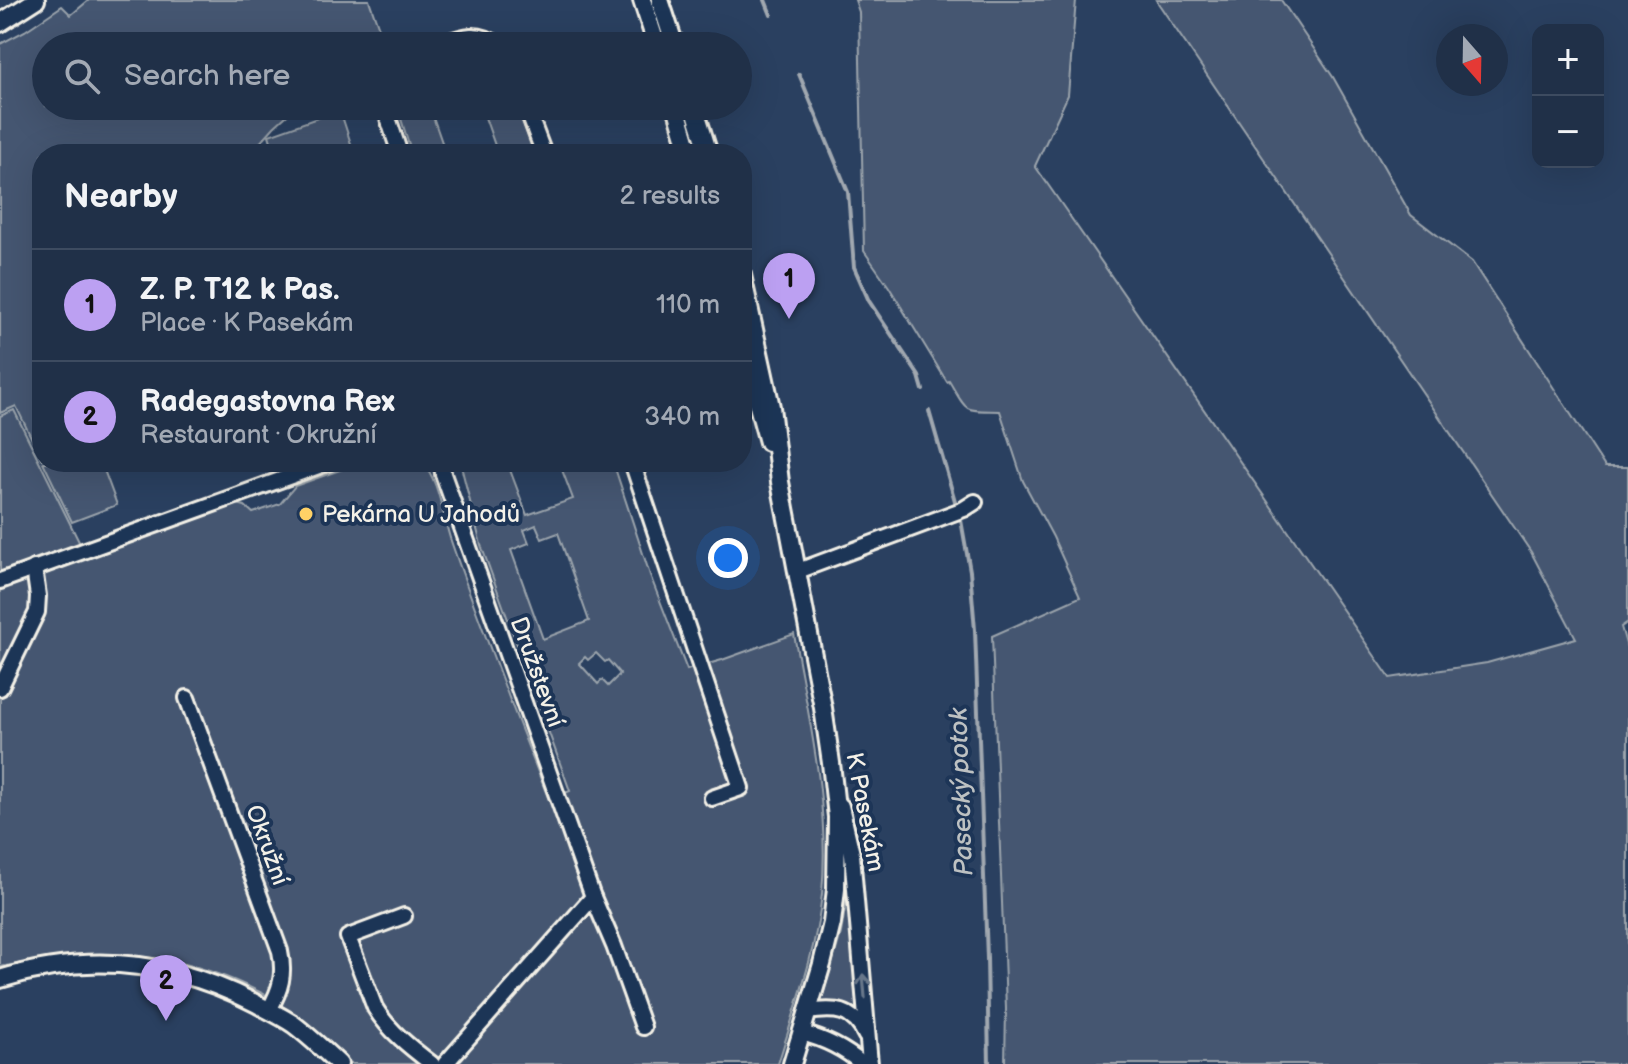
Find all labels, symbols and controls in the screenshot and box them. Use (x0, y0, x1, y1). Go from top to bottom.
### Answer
north arrow (1436, 24, 1508, 96)
map controls (1532, 24, 1604, 168)
button: + (1532, 24, 1604, 96)
search box (32, 32, 752, 120)
icon: search (60, 54, 104, 98)
text: Search here (124, 58, 290, 94)
button: − (1532, 96, 1604, 168)
text: Nearby (64, 176, 178, 217)
text: 2 results (620, 181, 720, 212)
pin: 1 (763, 253, 815, 319)
text: Z. P. T12 k Pas. (140, 272, 340, 308)
text: 1 (85, 290, 95, 321)
text: 110 m (656, 290, 720, 321)
text: Place · K Pasekám (140, 308, 354, 339)
text: Radegastovna Rex (140, 384, 395, 420)
text: 2 (82, 402, 98, 433)
text: 340 m (644, 402, 720, 433)
text: Restaurant · Okružní (140, 420, 377, 451)
place label: Pekárna U Jahodů (322, 500, 520, 529)
marker: Pekárna U Jahodů (297, 505, 315, 523)
your location (708, 538, 748, 578)
street label: Družstevní (504, 613, 570, 731)
water label: Pasecký potok (944, 706, 980, 877)
street label: K Pasekám (839, 750, 891, 874)
street label: Okružní (239, 801, 295, 889)
pin: 2 (140, 955, 192, 1021)
one-way arrow (856, 973, 871, 1000)

